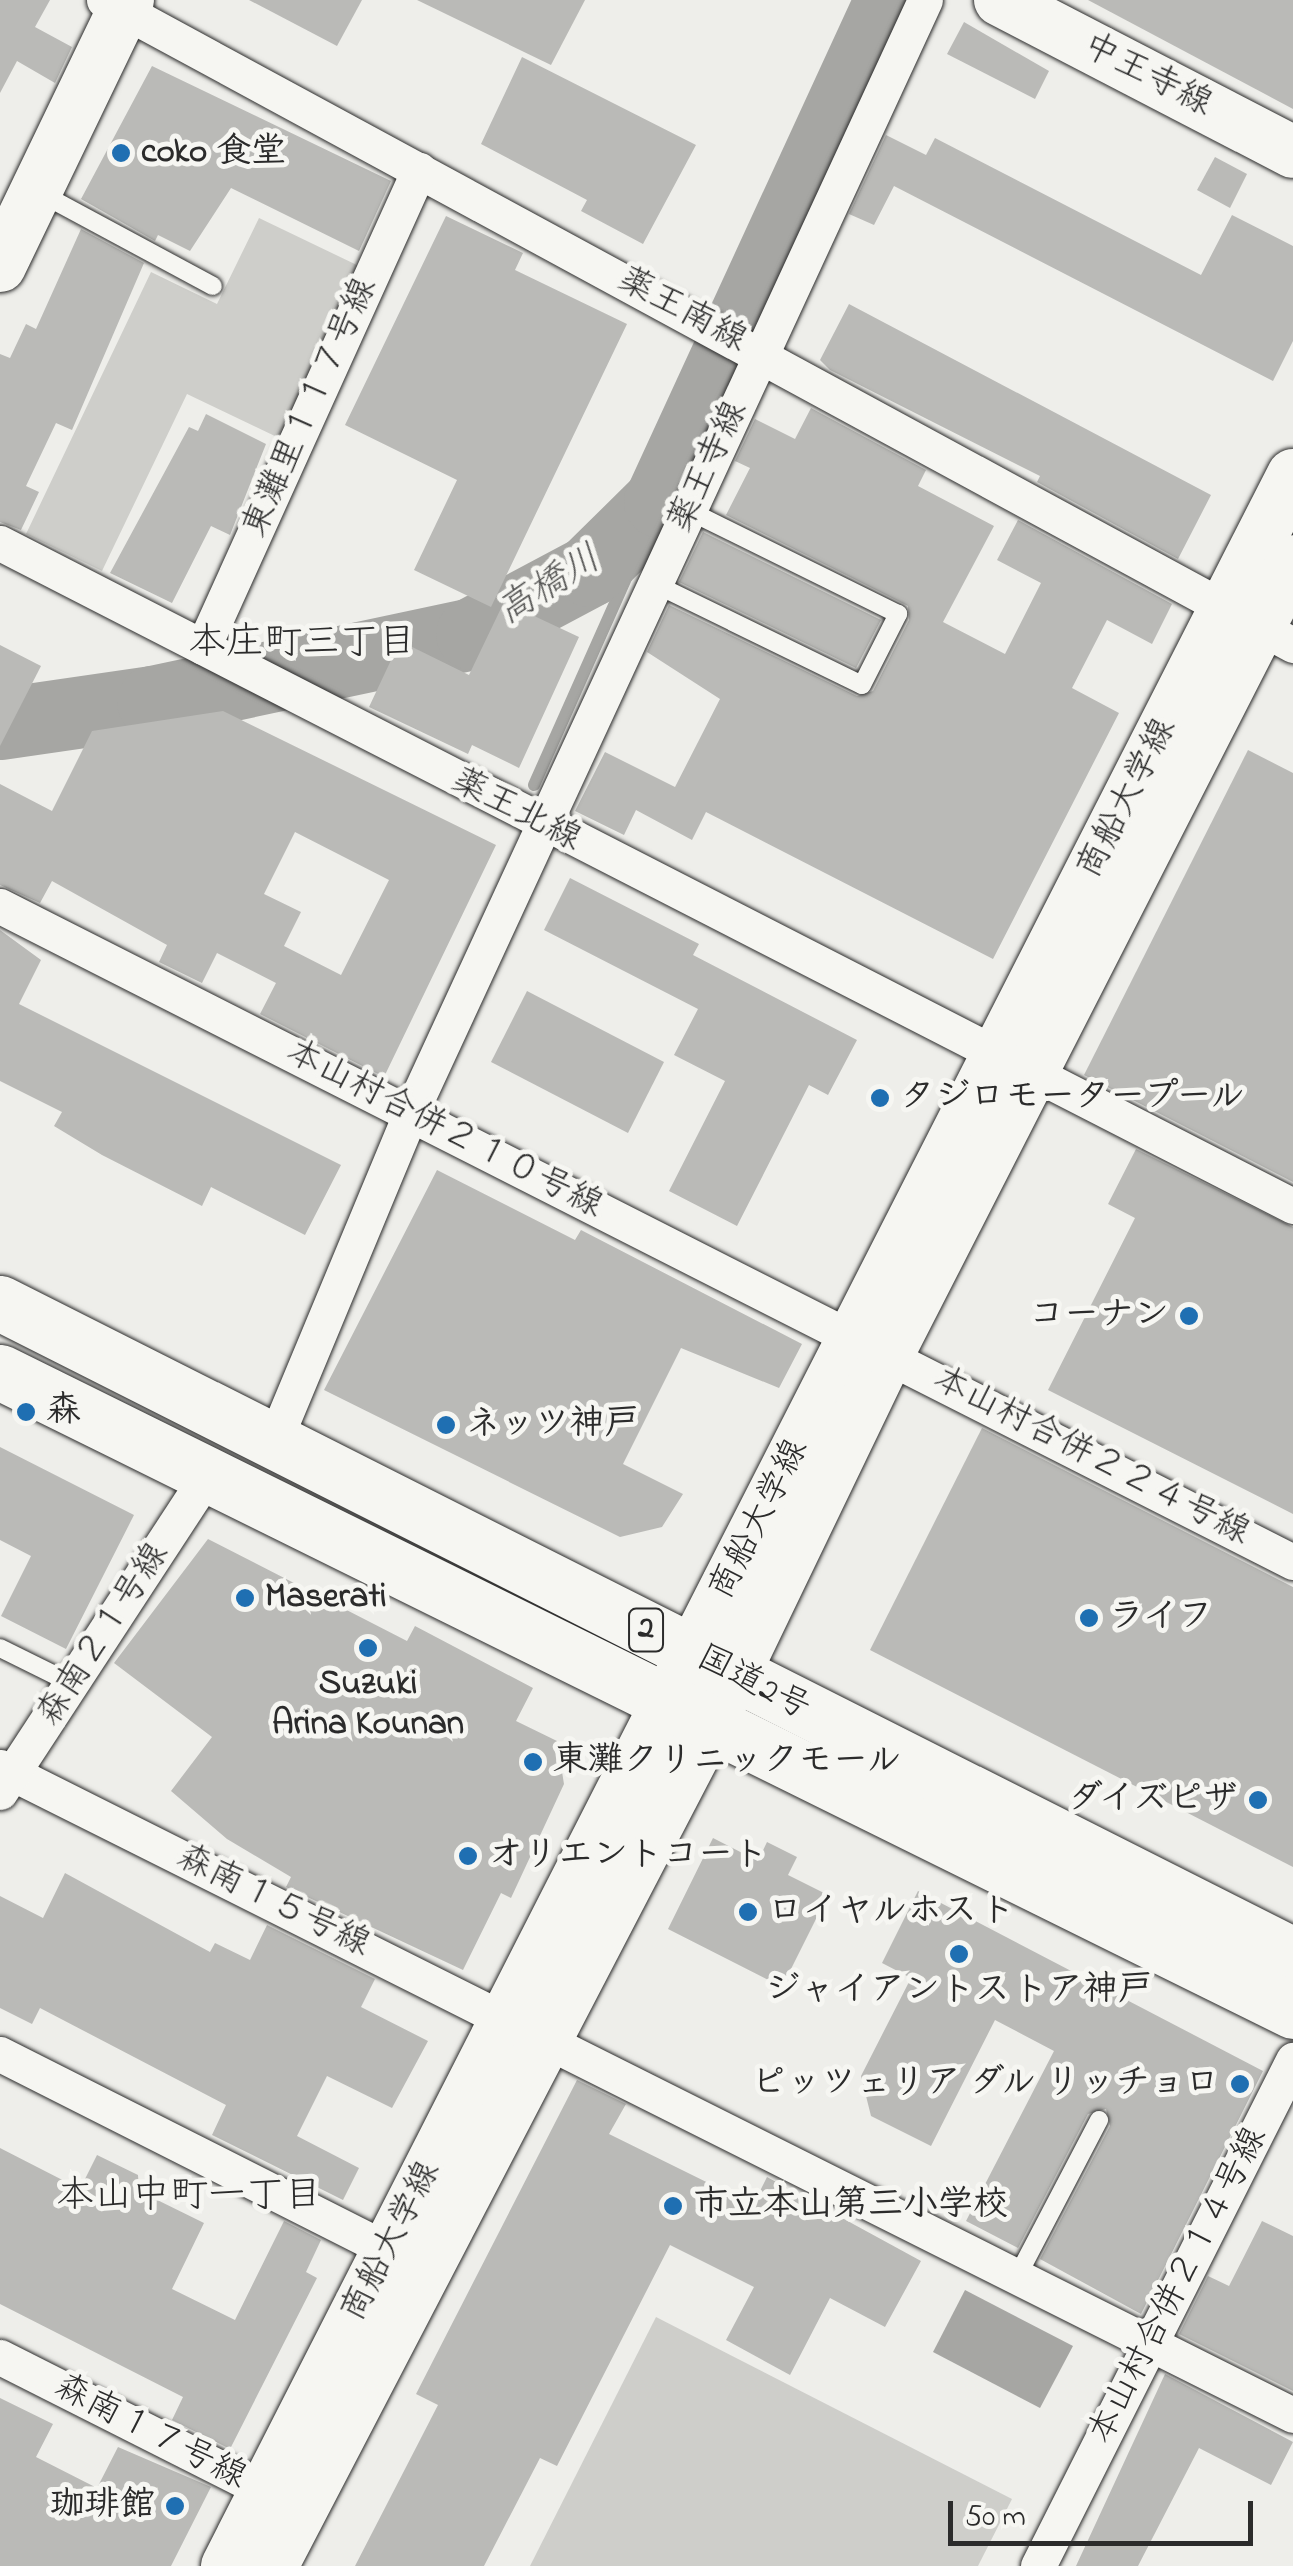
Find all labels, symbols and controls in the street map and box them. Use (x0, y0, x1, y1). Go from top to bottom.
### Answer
street label: 中王寺線 (1075, 26, 1219, 126)
place label: coko 食堂 (141, 132, 286, 174)
marker: coko 食堂 (110, 142, 132, 164)
street label: 薬王南線 (610, 260, 754, 362)
street label: 東灘里１１７号線 (235, 272, 387, 544)
street label: 薬王寺線 (660, 395, 758, 539)
water label: 高橋川 (490, 537, 610, 637)
district label: 本庄町三丁目 (188, 622, 416, 668)
street label: 商船大学線 (1070, 712, 1186, 886)
street label: 薬王北線 (444, 761, 588, 861)
street label: 本山村合併２１０号線 (279, 1032, 609, 1228)
place label: タジロモータープール (900, 1077, 1248, 1119)
marker: タジロモータープール (869, 1087, 891, 1109)
place label: コーナン (1029, 1295, 1169, 1337)
marker: コーナン (1178, 1305, 1200, 1327)
street label: 本山村合併２２４号線 (926, 1359, 1256, 1555)
place label: 森 (46, 1391, 81, 1433)
marker: 森 (15, 1401, 37, 1423)
place label: ネッツ神戸 (466, 1404, 641, 1446)
marker: ネッツ神戸 (435, 1414, 457, 1436)
street label: 商船大学線 (702, 1433, 818, 1607)
street label: 森南２１号線 (29, 1536, 179, 1734)
place label: Maserati (265, 1577, 386, 1619)
marker: Maserati (234, 1587, 256, 1609)
place label: ライフ (1109, 1597, 1214, 1639)
road number: 2 (626, 1603, 666, 1657)
marker: ライフ (1078, 1607, 1100, 1629)
marker: Suzuki Arina Kounan (357, 1637, 379, 1659)
street label: 国道2号 (689, 1638, 817, 1730)
place label: Suzuki Arina Kounan (272, 1664, 464, 1746)
place label: 東灘クリニックモール (553, 1741, 903, 1783)
marker: 東灘クリニックモール (522, 1751, 544, 1773)
place label: ダイズピザ (1063, 1779, 1238, 1821)
marker: ダイズピザ (1247, 1789, 1269, 1811)
place label: オリエントコート (488, 1835, 768, 1877)
street label: 森南１５号線 (169, 1837, 377, 1967)
marker: オリエントコート (457, 1845, 479, 1867)
place label: ロイヤルホスト (768, 1891, 1013, 1933)
marker: ロイヤルホスト (737, 1901, 759, 1923)
marker: ジャイアントストア神戸 (948, 1943, 970, 1965)
place label: ジャイアントストア神戸 (767, 1970, 1151, 2012)
place label: ピッツェリア ダル リッチョロ (748, 2063, 1220, 2105)
marker: ピッツェリア ダル リッチョロ (1229, 2073, 1251, 2095)
street label: 本山村合併２１４号線 (1081, 2121, 1277, 2451)
street label: 商船大学線 (334, 2155, 450, 2329)
district label: 本山中町一丁目 (56, 2175, 322, 2221)
place label: 市立本山第三小学校 (693, 2185, 1008, 2227)
marker: 市立本山第三小学校 (662, 2195, 684, 2217)
street label: 森南１７号線 (47, 2367, 253, 2499)
scale bar (953, 2481, 1258, 2543)
place label: 珈琲館 (50, 2485, 155, 2527)
marker: 珈琲館 (164, 2495, 186, 2517)
text: 50 m (965, 2496, 1026, 2540)

